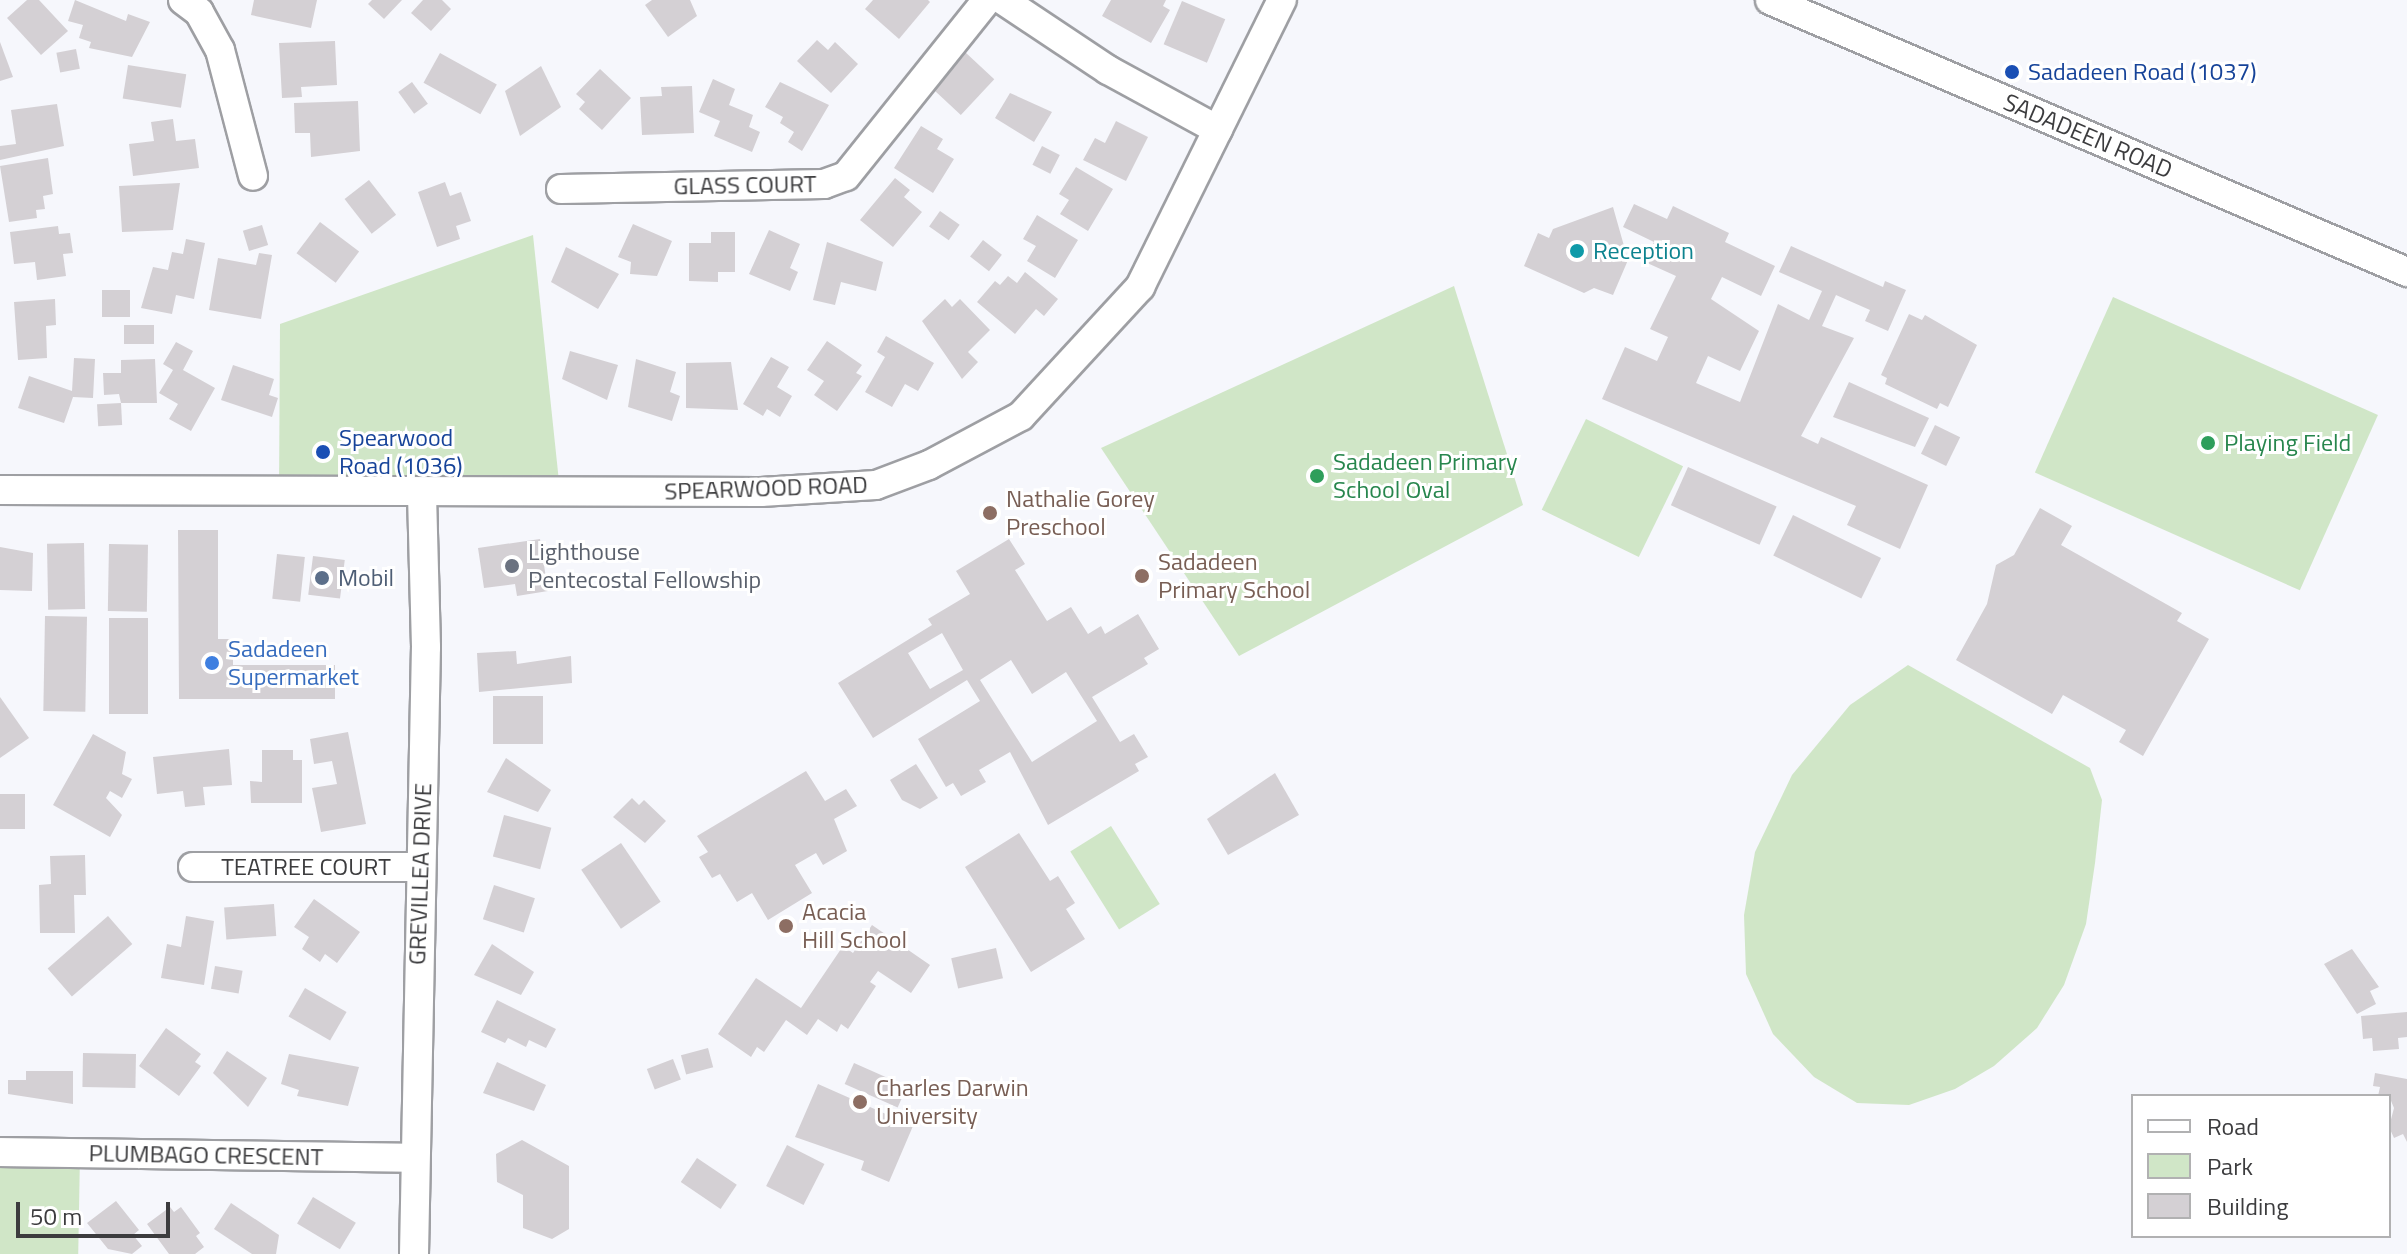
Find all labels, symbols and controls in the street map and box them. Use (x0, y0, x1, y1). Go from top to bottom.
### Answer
place label: Sadadeen Road (1037) (2028, 58, 2257, 86)
marker: Sadadeen Road (1037) (2003, 63, 2021, 81)
street label: SADADEEN ROAD (1999, 88, 2177, 184)
street label: GLASS COURT (673, 169, 817, 201)
place label: Reception (1593, 237, 1694, 265)
marker: Reception (1568, 242, 1586, 260)
place label: Spearwood Road (1036) (339, 424, 463, 480)
place label: Playing Field (2224, 429, 2351, 457)
marker: Playing Field (2199, 434, 2217, 452)
marker: Spearwood Road (1036) (314, 443, 332, 461)
place label: Sadadeen Primary School Oval (1333, 448, 1518, 504)
marker: Sadadeen Primary School Oval (1308, 467, 1326, 485)
street label: SPEARWOOD ROAD (664, 470, 868, 506)
place label: Nathalie Gorey Preschool (1006, 485, 1155, 541)
marker: Nathalie Gorey Preschool (981, 504, 999, 522)
place label: Lighthouse Pentecostal Fellowship (528, 538, 761, 594)
place label: Sadadeen Primary School (1158, 548, 1310, 604)
marker: Lighthouse Pentecostal Fellowship (503, 557, 521, 575)
place label: Mobil (338, 564, 394, 592)
marker: Sadadeen Primary School (1133, 567, 1151, 585)
marker: Mobil (313, 569, 331, 587)
place label: Sadadeen Supermarket (228, 635, 359, 691)
marker: Sadadeen Supermarket (203, 654, 221, 672)
street label: GREVILLEA DRIVE (402, 783, 438, 965)
street label: TEATREE COURT (221, 853, 391, 881)
place label: Acacia Hill School (802, 898, 907, 954)
marker: Acacia Hill School (777, 917, 795, 935)
place label: Charles Darwin University (876, 1074, 1029, 1130)
marker: Charles Darwin University (851, 1093, 869, 1111)
legend (2131, 1094, 2391, 1238)
text: Road (2207, 1108, 2259, 1144)
street label: PLUMBAGO CRESCENT (88, 1139, 324, 1171)
text: Park (2207, 1148, 2253, 1184)
scale bar (20, 1186, 174, 1236)
text: Building (2207, 1188, 2289, 1224)
text: 50 m (30, 1198, 82, 1234)

